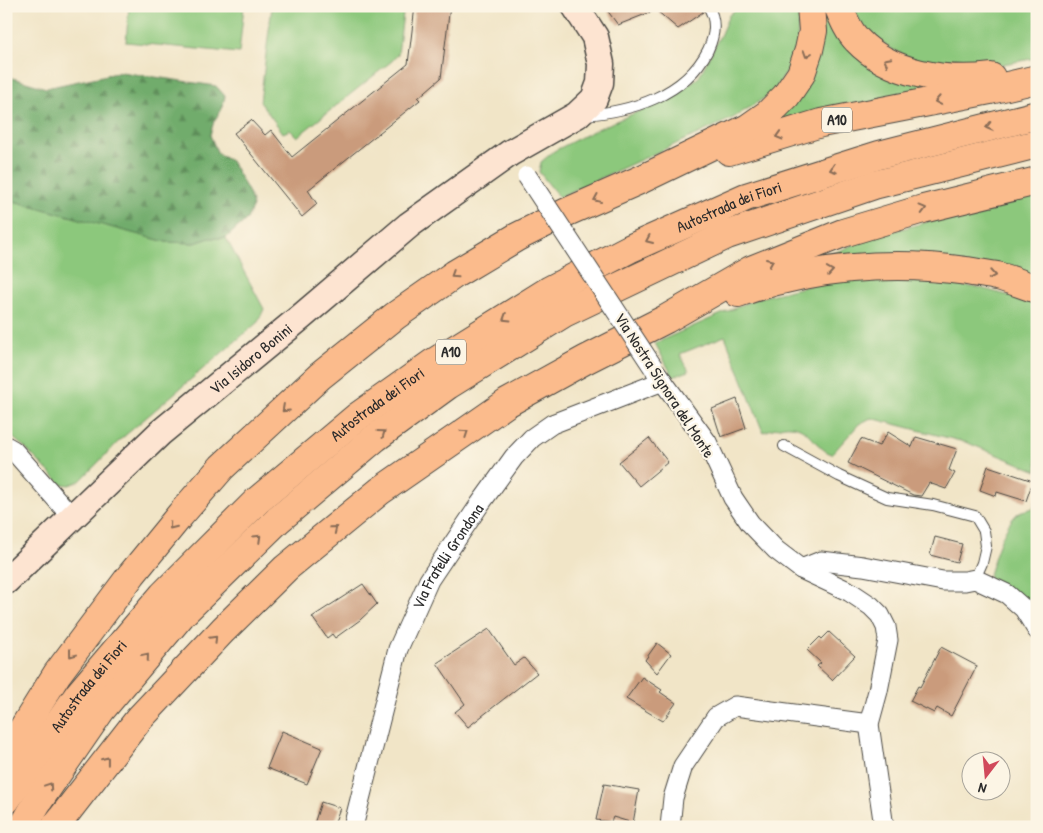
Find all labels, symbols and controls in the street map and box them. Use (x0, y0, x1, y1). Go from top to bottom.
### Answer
one-way arrow (803, 50, 813, 58)
one-way arrow (883, 57, 892, 67)
one-way arrow (933, 95, 942, 105)
road number: A10 (822, 108, 852, 132)
one-way arrow (985, 121, 994, 132)
one-way arrow (776, 130, 784, 140)
one-way arrow (829, 164, 837, 174)
street label: Autostrada dei Fiori (673, 175, 784, 238)
one-way arrow (593, 192, 602, 203)
one-way arrow (919, 204, 927, 214)
one-way arrow (645, 234, 654, 245)
one-way arrow (765, 258, 774, 269)
one-way arrow (826, 267, 834, 277)
one-way arrow (450, 269, 459, 278)
one-way arrow (987, 270, 996, 280)
street label: Via Nostra Signora del Monte (610, 308, 721, 462)
one-way arrow (502, 311, 511, 321)
street label: Via Isidoro Bonini (205, 318, 297, 399)
road number: A10 (436, 340, 466, 364)
street label: Autostrada dei Fiori (325, 362, 429, 446)
one-way arrow (281, 403, 290, 412)
one-way arrow (376, 430, 386, 439)
one-way arrow (459, 430, 468, 439)
street label: Via Fratelli Grondona (406, 499, 488, 612)
one-way arrow (168, 520, 177, 529)
one-way arrow (328, 526, 337, 535)
one-way arrow (253, 535, 262, 544)
street label: Autostrada dei Fiori (45, 635, 132, 736)
one-way arrow (208, 635, 217, 644)
one-way arrow (69, 648, 78, 658)
one-way arrow (141, 652, 150, 661)
north arrow (960, 750, 1010, 800)
one-way arrow (101, 757, 109, 766)
text: N (976, 779, 988, 799)
one-way arrow (43, 782, 52, 791)

